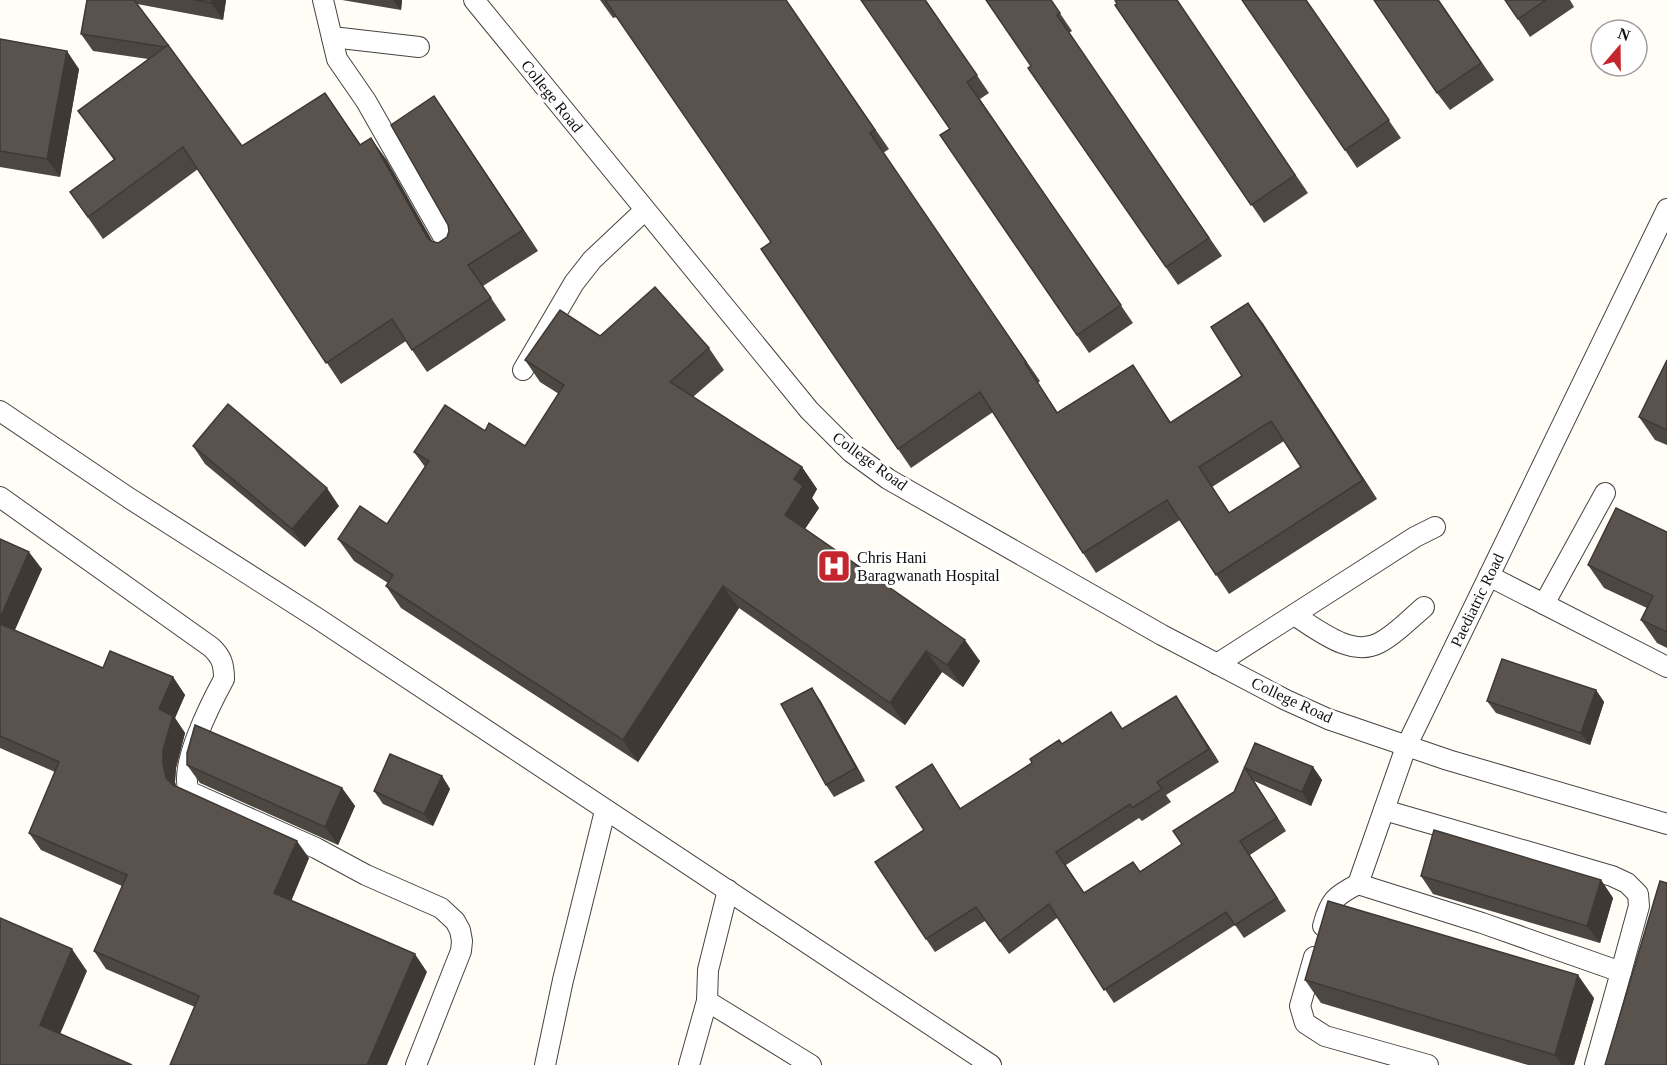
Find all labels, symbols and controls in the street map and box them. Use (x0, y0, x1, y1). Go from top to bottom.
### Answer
north arrow (1589, 18, 1649, 78)
text: N (1616, 24, 1633, 44)
street label: College Road (517, 57, 586, 136)
street label: College Road (829, 428, 910, 494)
hospital icon: Chris Hani Baragwanath Hospital (816, 548, 852, 584)
place label: Chris Hani Baragwanath Hospital (857, 549, 1000, 585)
street label: Paediatric Road (1447, 551, 1507, 649)
street label: College Road (1248, 674, 1335, 727)

